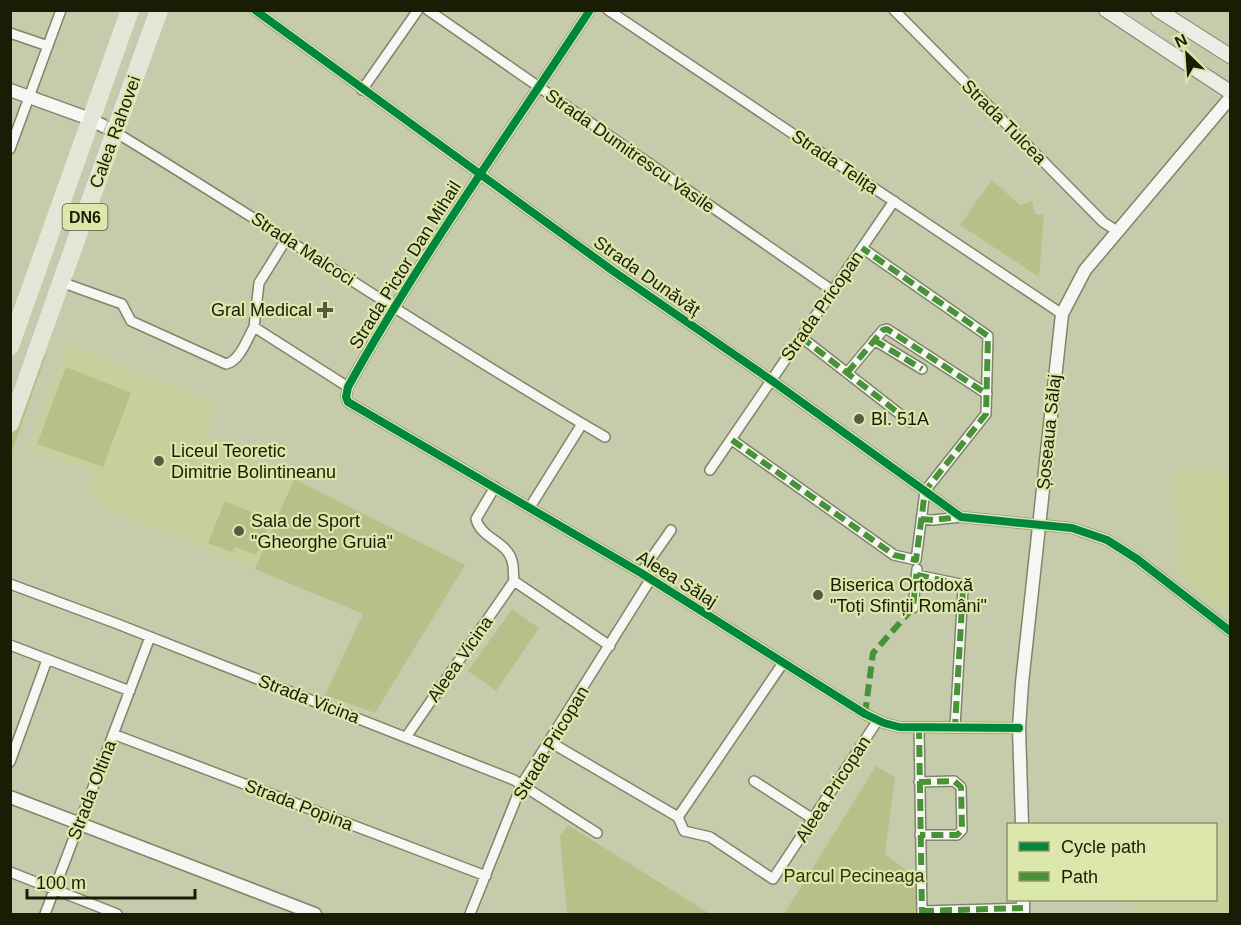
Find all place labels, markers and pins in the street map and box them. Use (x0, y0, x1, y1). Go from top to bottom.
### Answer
place label: Gral Medical (211, 300, 312, 320)
marker: Gral Medical (316, 301, 334, 319)
place label: Bl. 51A (871, 409, 929, 429)
marker: Bl. 51A (852, 412, 866, 426)
place label: Liceul Teoretic Dimitrie Bolintineanu (171, 441, 336, 482)
marker: Liceul Teoretic Dimitrie Bolintineanu (152, 454, 166, 468)
place label: Sala de Sport "Gheorghe Gruia" (251, 511, 393, 552)
marker: Sala de Sport "Gheorghe Gruia" (232, 524, 246, 538)
place label: Biserica Ortodoxă "Toți Sfinții Români" (830, 575, 987, 616)
marker: Biserica Ortodoxă "Toți Sfinții Români" (811, 588, 825, 602)

